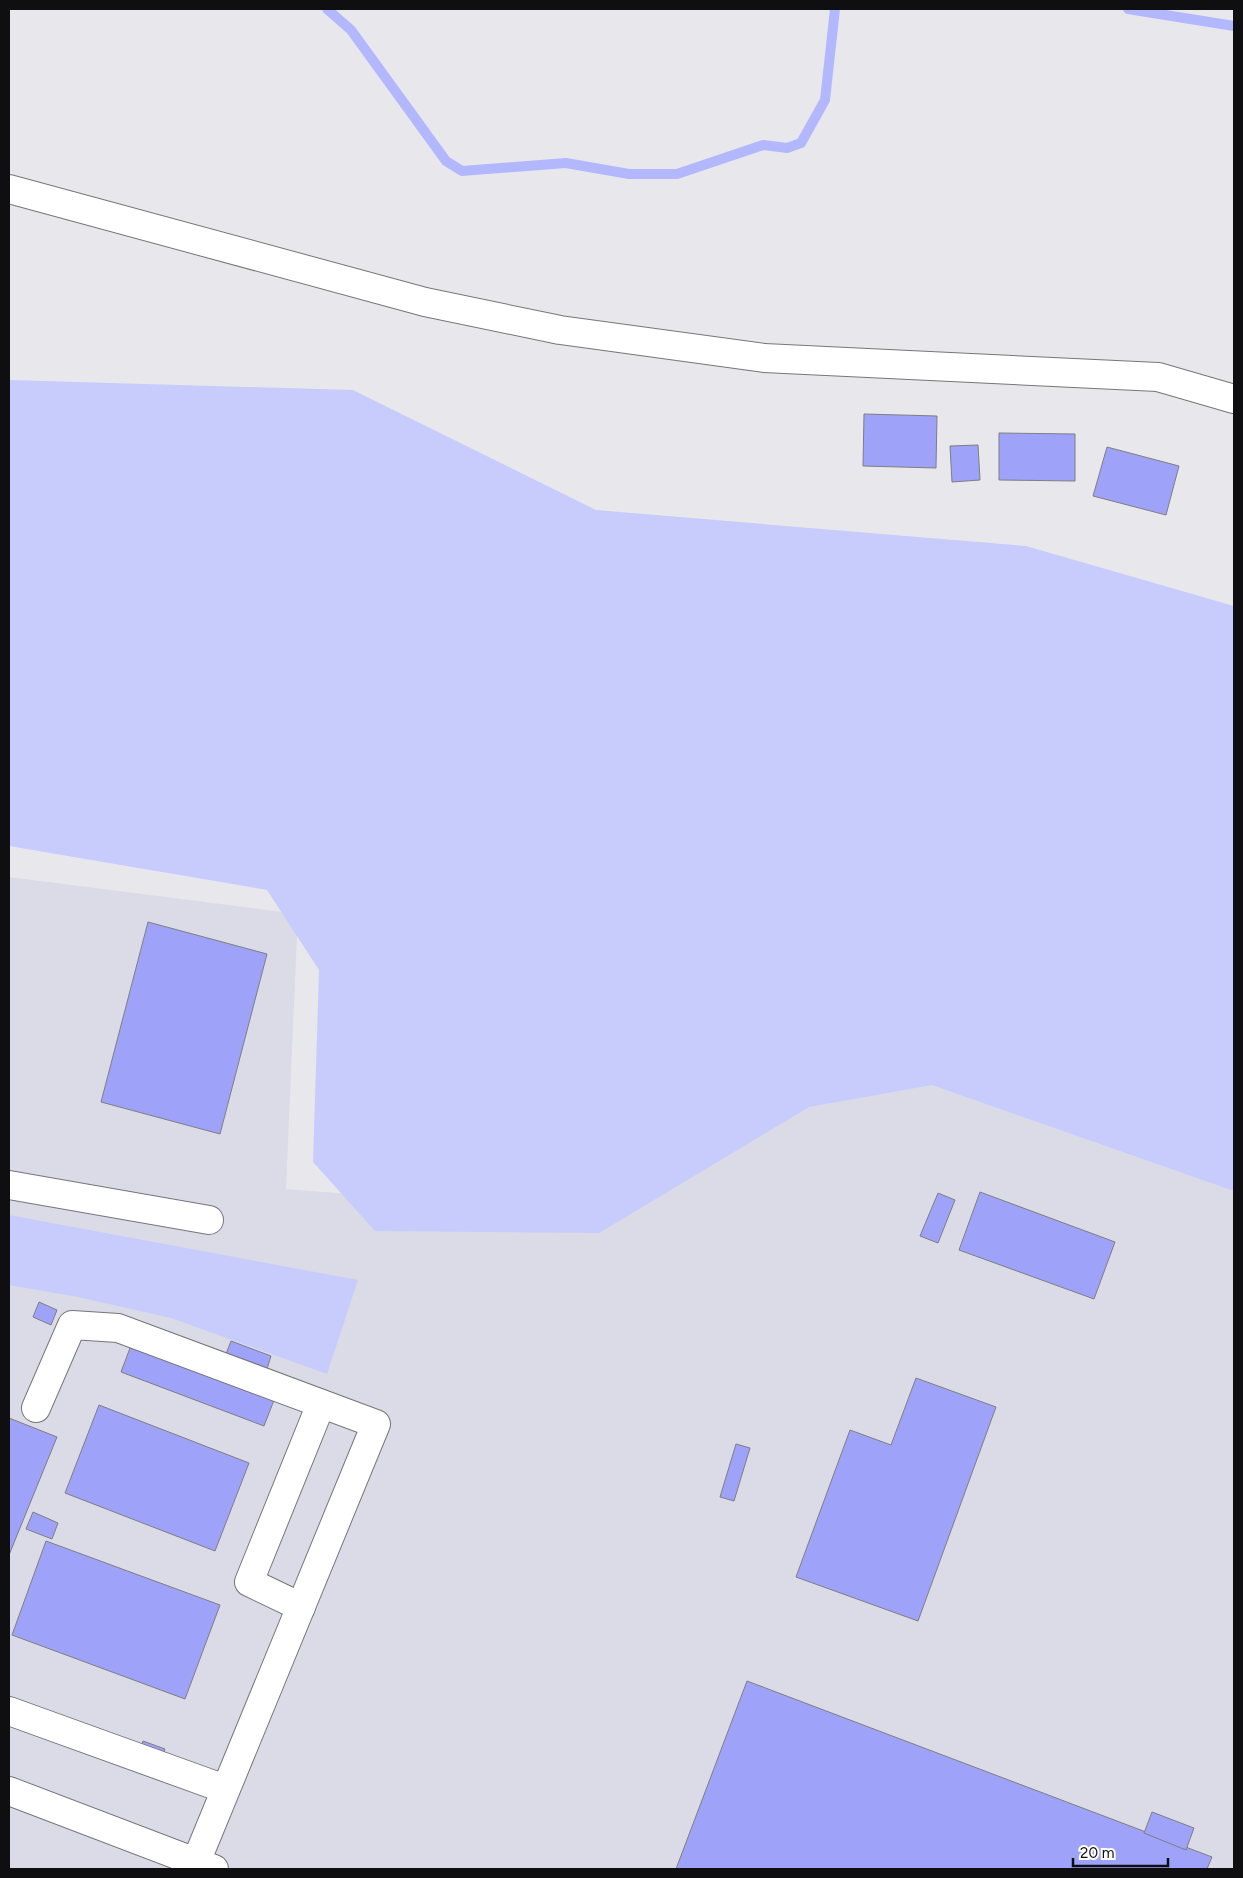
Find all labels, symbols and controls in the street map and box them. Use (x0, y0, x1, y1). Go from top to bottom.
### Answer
scale bar (1073, 1836, 1168, 1868)
text: 20 m (1080, 1844, 1114, 1862)

